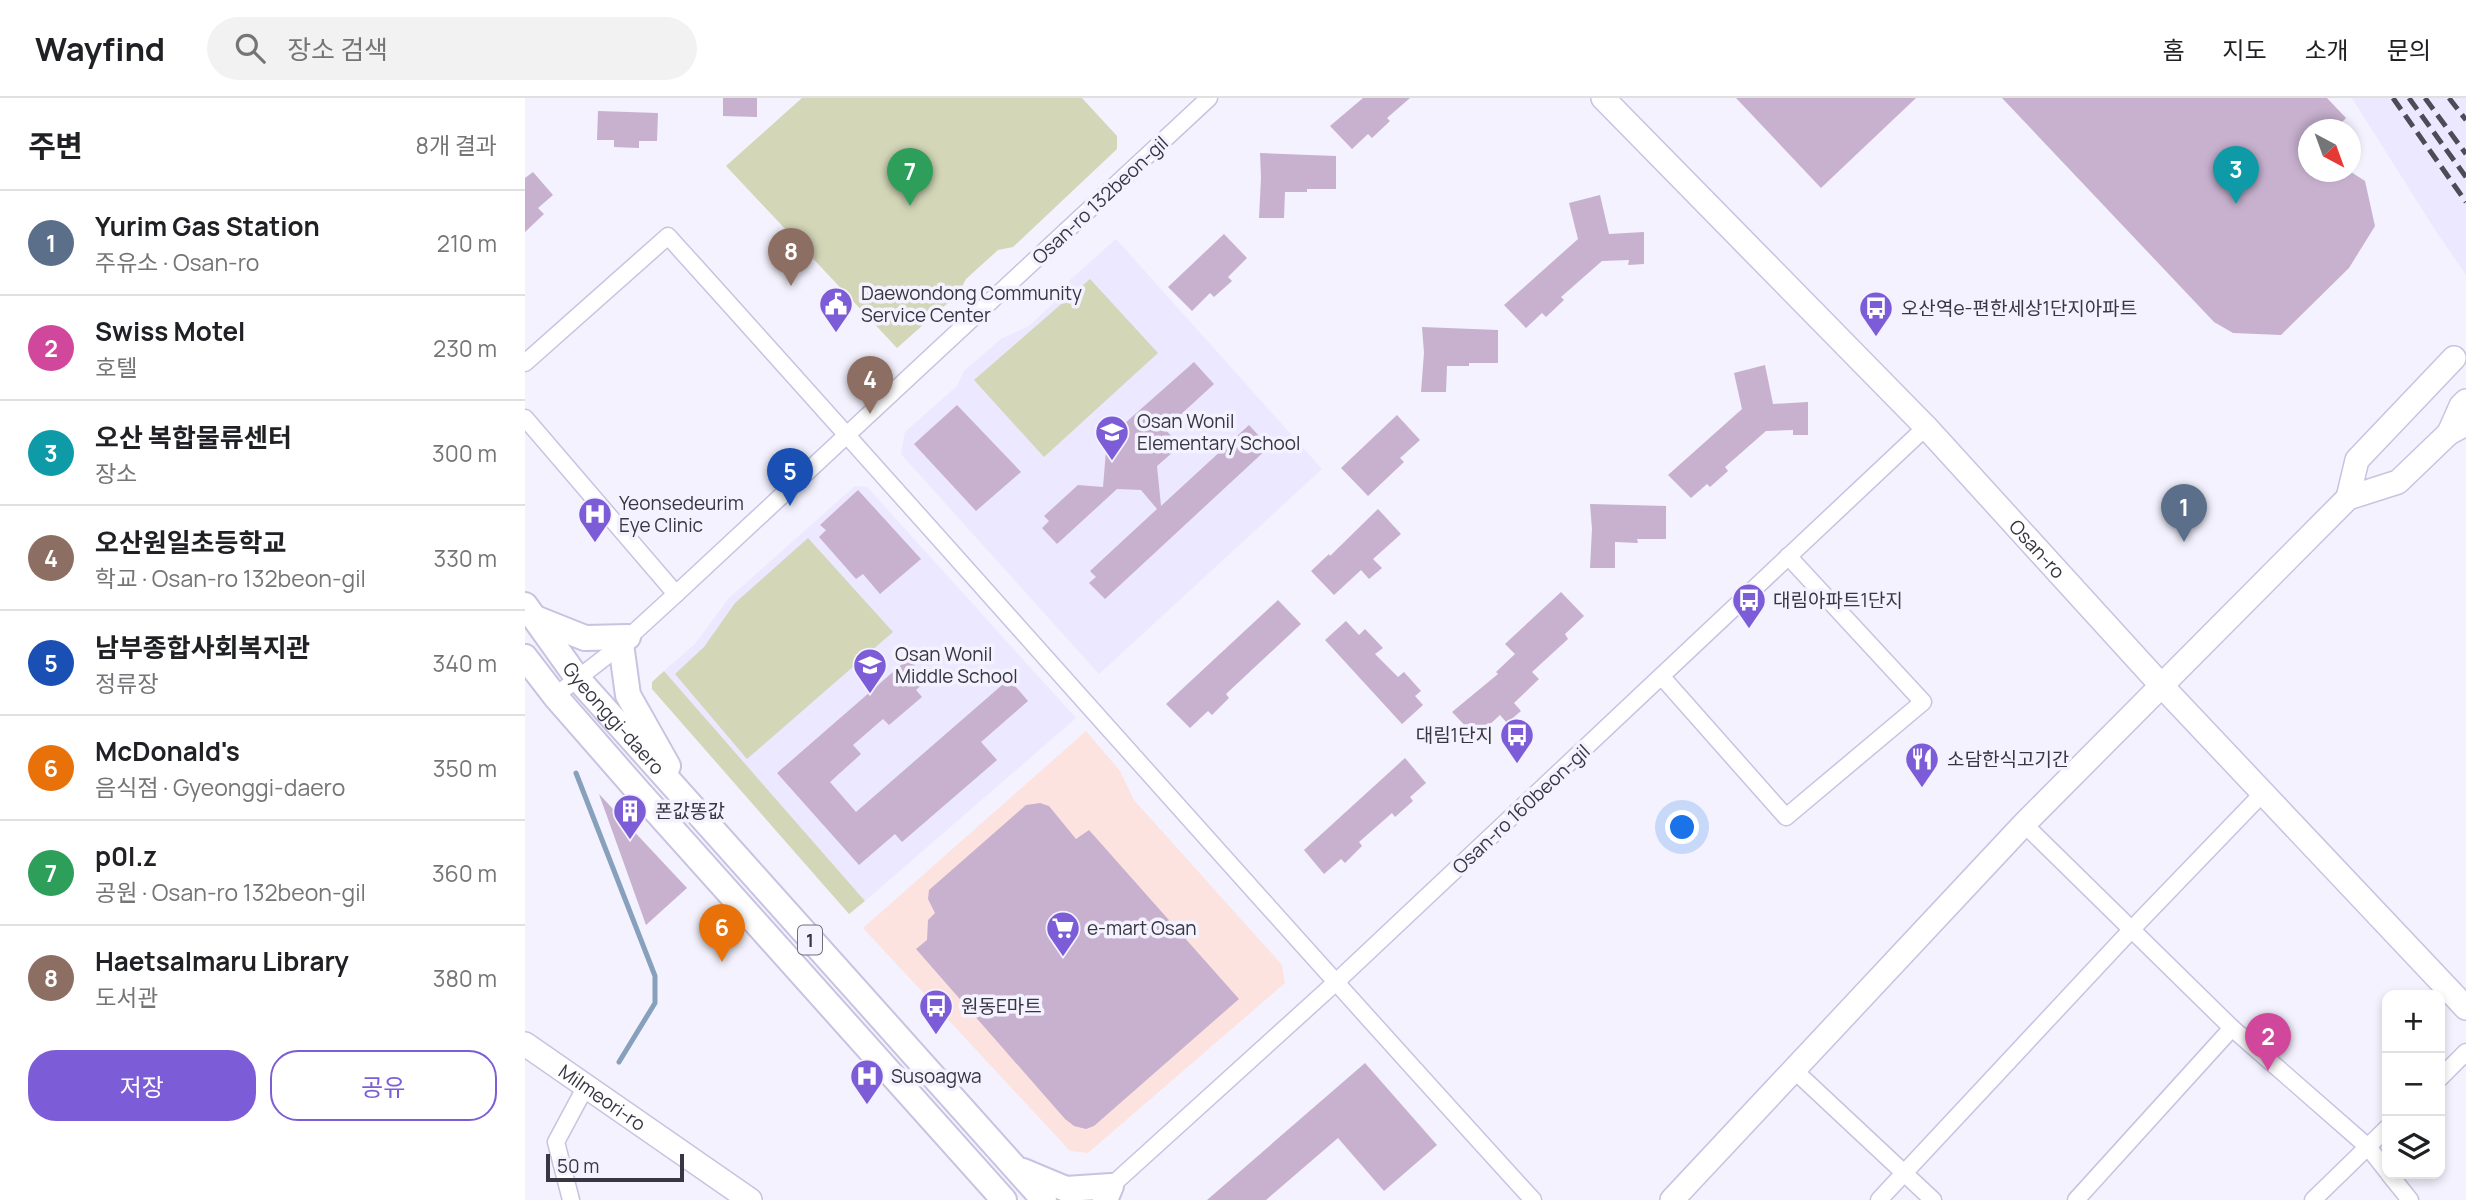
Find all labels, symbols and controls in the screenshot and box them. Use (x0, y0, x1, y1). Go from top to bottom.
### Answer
search box (207, 17, 697, 80)
text: Wayfind (35, 26, 165, 71)
icon: search (231, 29, 269, 67)
text: 장소 검색 (287, 31, 388, 67)
text: 홈 (2162, 33, 2184, 66)
text: 지도 (2222, 33, 2267, 66)
text: 소개 (2305, 33, 2349, 66)
text: 문의 (2387, 33, 2431, 66)
north arrow (2298, 119, 2361, 182)
text: 주변 (28, 125, 83, 166)
text: 8개 결과 (416, 129, 497, 161)
street label: Osan-ro 132beon-gil (1026, 130, 1174, 270)
pin: 3 (2213, 146, 2259, 204)
pin: 7 (887, 148, 933, 206)
text: Yurim Gas Station (95, 208, 320, 244)
text: 1 (46, 227, 56, 259)
text: 210 m (437, 227, 497, 259)
pin: 8 (768, 228, 814, 286)
text: 주유소 · Osan-ro (95, 246, 259, 278)
place label: Daewondong Community Service Center (861, 280, 1082, 328)
public building icon: Daewondong Community Service Center (817, 285, 855, 334)
bus stop icon: 오산역e-편한세상1단지아파트 (1857, 289, 1895, 338)
place label: 오산역e-편한세상1단지아파트 (1901, 295, 2137, 321)
text: Swiss Motel (95, 313, 245, 349)
text: 2 (44, 332, 58, 364)
text: 230 m (433, 332, 497, 364)
text: 호텔 (95, 351, 137, 383)
pin: 4 (847, 356, 893, 414)
place label: Osan Wonil Elementary School (1137, 408, 1300, 456)
school or university icon: Osan Wonil Elementary School (1093, 413, 1131, 462)
text: 오산 복합물류센터 (95, 419, 292, 455)
text: 3 (44, 437, 58, 469)
text: 300 m (432, 437, 497, 469)
pin: 5 (767, 448, 813, 506)
text: 장소 (95, 457, 137, 489)
pin: 1 (2161, 484, 2207, 542)
place label: Yeonsedeurim Eye Clinic (619, 490, 744, 538)
hospital icon: Yeonsedeurim Eye Clinic (576, 495, 614, 544)
street label: Osan-ro (2003, 514, 2071, 584)
text: 오산원일초등학교 (95, 524, 286, 560)
text: 4 (44, 542, 58, 574)
text: 330 m (433, 542, 497, 574)
text: 학교 · Osan-ro 132beon-gil (95, 562, 366, 594)
bus stop icon: 대림아파트1단지 (1730, 581, 1768, 630)
place label: 대림아파트1단지 (1773, 587, 1903, 613)
text: 남부종합사회복지관 (95, 629, 310, 665)
place label: Osan Wonil Middle School (895, 641, 1018, 689)
school or university icon: Osan Wonil Middle School (851, 646, 889, 695)
text: 5 (44, 647, 58, 679)
text: 340 m (433, 647, 497, 679)
street label: Gyeonggi-daero (557, 657, 671, 780)
text: 정류장 (95, 667, 158, 699)
bus stop icon: 대림1단지 (1498, 716, 1536, 765)
place label: 대림1단지 (1416, 722, 1493, 748)
text: McDonald's (95, 733, 240, 769)
street label: Osan-ro 160beon-gil (1447, 738, 1595, 880)
restaurant icon: 소담한식고기간 (1903, 740, 1941, 789)
place label: 소담한식고기간 (1947, 746, 2069, 772)
text: 6 (44, 752, 58, 784)
text: 350 m (433, 752, 497, 784)
text: 음식점 · Gyeonggi-daero (95, 771, 345, 803)
building icon: 폰값똥값 (611, 792, 649, 841)
place label: 폰값똥값 (655, 798, 725, 824)
your location (1665, 810, 1699, 844)
text: p0l.z (95, 838, 157, 874)
text: 7 (45, 857, 57, 889)
text: 360 m (432, 857, 497, 889)
text: 공원 · Osan-ro 132beon-gil (95, 876, 366, 908)
pin: 6 (699, 904, 745, 962)
supermarket icon: e-mart Osan (1044, 909, 1082, 958)
place label: e-mart Osan (1087, 915, 1197, 941)
road number: 1 (798, 926, 822, 954)
text: Haetsalmaru Library (95, 943, 349, 979)
text: 8 (44, 962, 58, 994)
text: 380 m (433, 962, 497, 994)
text: 도서관 (95, 981, 158, 1013)
bus stop icon: 원동E마트 (917, 987, 955, 1036)
map controls (2382, 990, 2445, 1179)
button: + (2382, 990, 2445, 1053)
place label: 원동E마트 (961, 993, 1042, 1019)
pin: 2 (2245, 1013, 2291, 1071)
button: 저장 (28, 1050, 256, 1121)
button: 공유 (270, 1050, 497, 1121)
button: − (2382, 1053, 2445, 1116)
hospital icon: Susoagwa (848, 1057, 886, 1106)
street label: Milmeori-ro (554, 1058, 651, 1137)
place label: Susoagwa (891, 1063, 982, 1089)
button: layers (2382, 1116, 2445, 1179)
scale bar (546, 1151, 684, 1183)
text: 50 m (557, 1153, 599, 1179)

